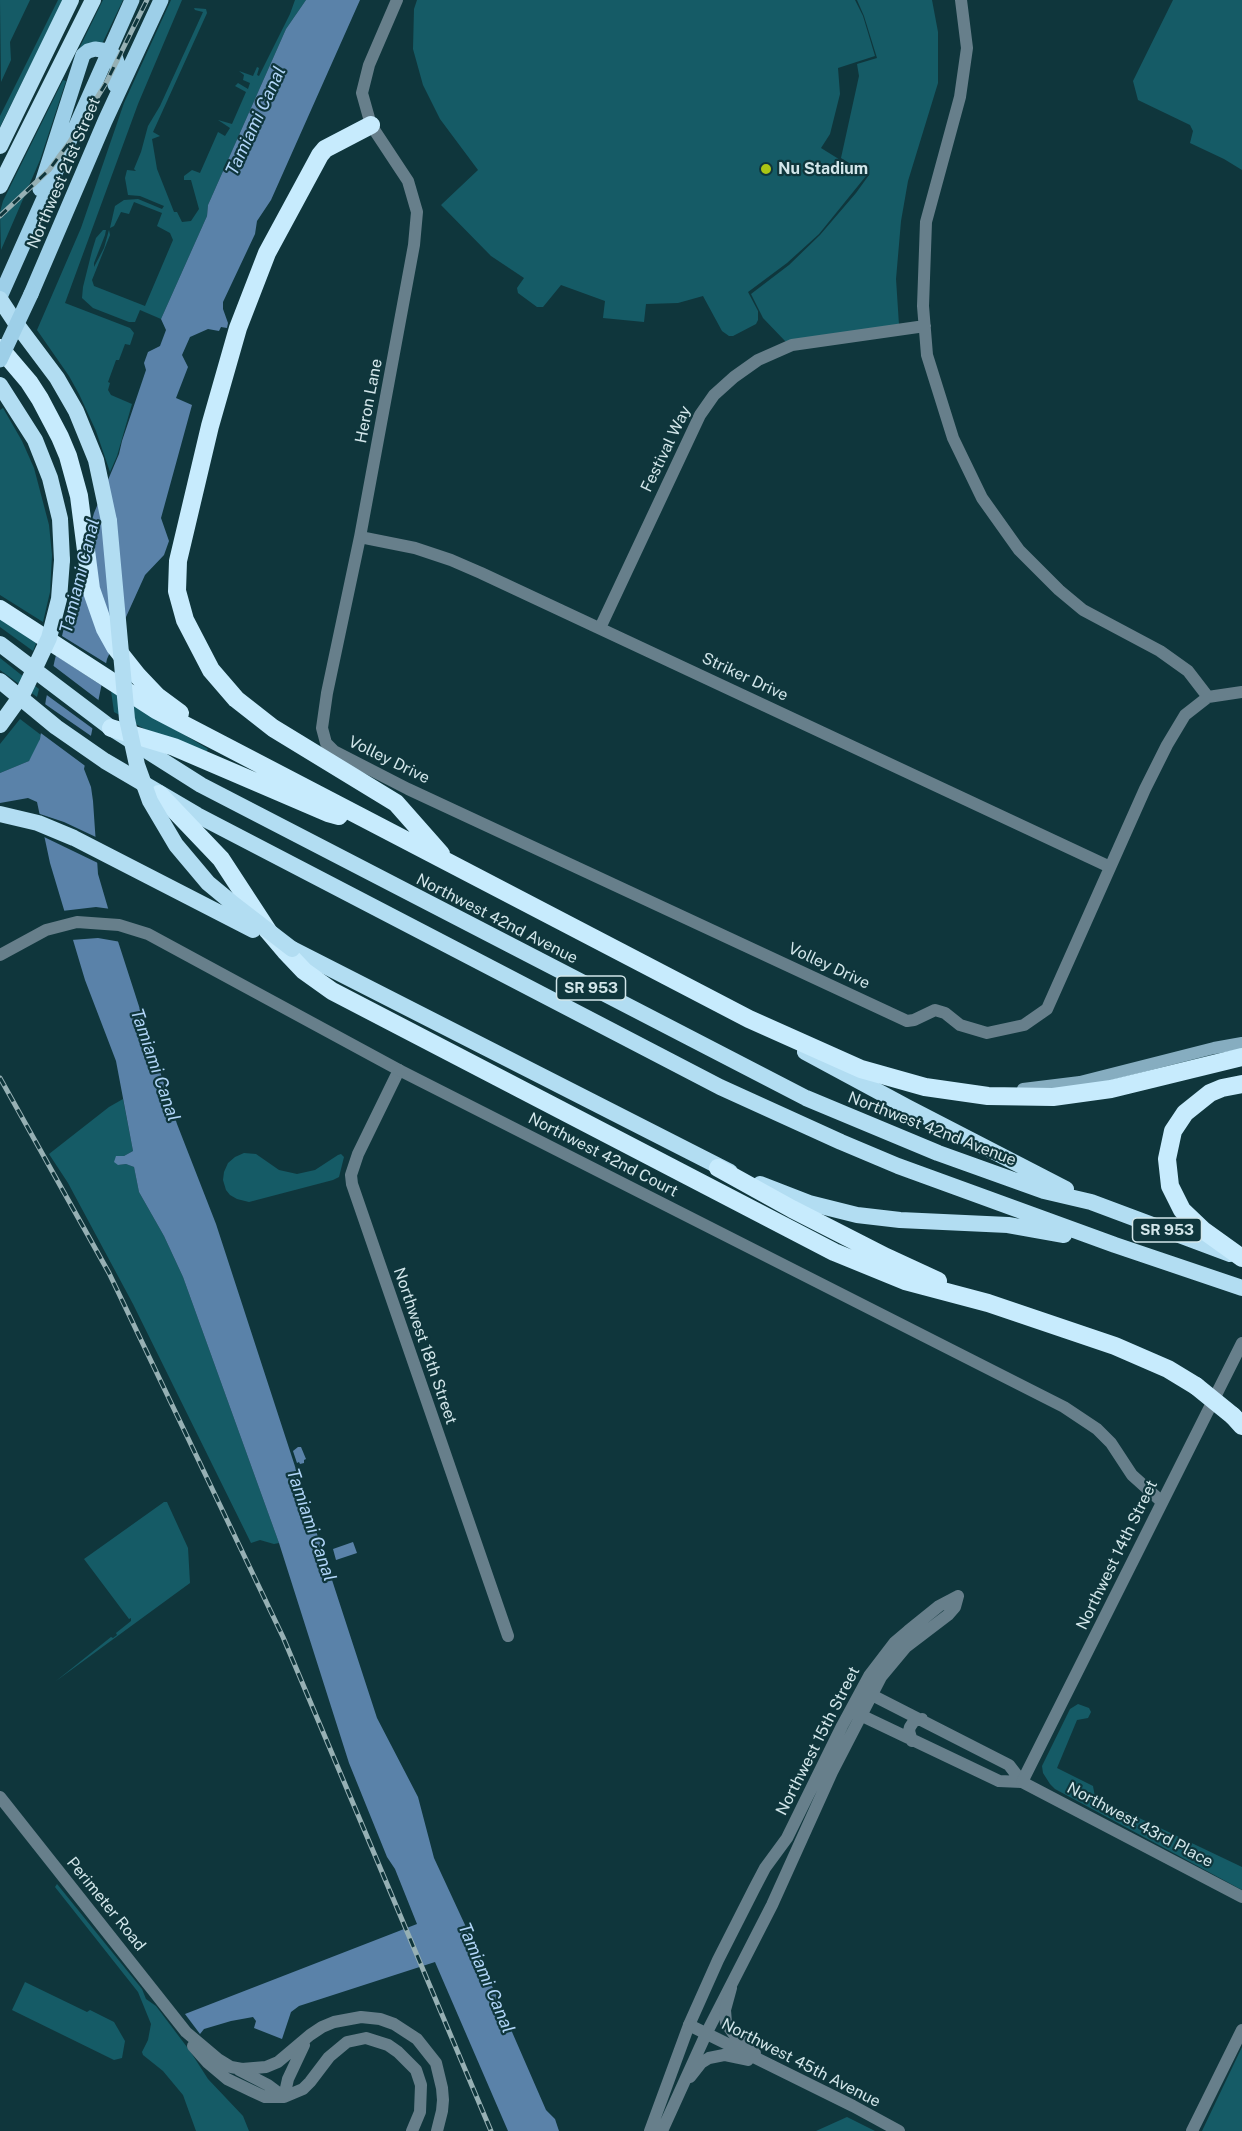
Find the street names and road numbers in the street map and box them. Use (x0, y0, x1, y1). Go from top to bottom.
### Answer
street label: Northwest 21st Street (23, 95, 105, 251)
street label: Heron Lane (351, 357, 387, 445)
street label: Festival Way (637, 403, 695, 495)
street label: Striker Drive (699, 649, 791, 705)
street label: Volley Drive (345, 732, 433, 788)
street label: Northwest 42nd Avenue (413, 870, 581, 968)
street label: Volley Drive (785, 939, 873, 993)
road number: SR 953 (556, 976, 626, 1000)
street label: Northwest 42nd Avenue (845, 1088, 1019, 1170)
street label: Northwest 42nd Court (525, 1109, 681, 1201)
road number: SR 953 (1132, 1218, 1202, 1242)
street label: Northwest 18th Street (389, 1265, 461, 1427)
street label: Northwest 14th Street (1072, 1477, 1162, 1633)
street label: Northwest 15th Street (772, 1663, 864, 1819)
street label: Northwest 43rd Place (1064, 1778, 1216, 1872)
street label: Perimeter Road (62, 1853, 150, 1955)
street label: Northwest 45th Avenue (718, 2014, 884, 2112)

